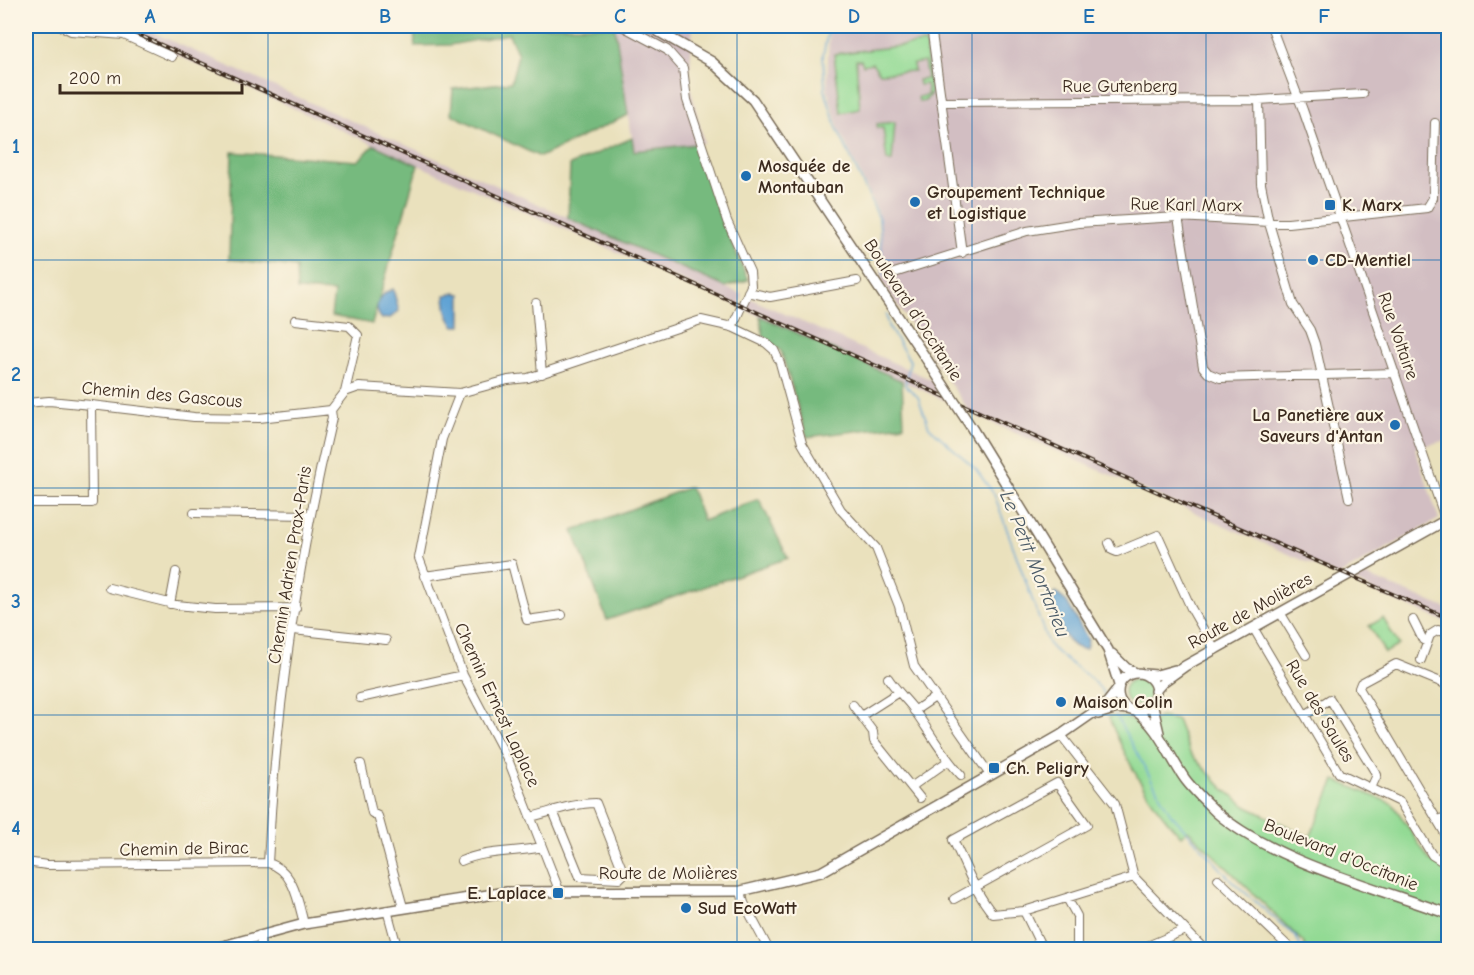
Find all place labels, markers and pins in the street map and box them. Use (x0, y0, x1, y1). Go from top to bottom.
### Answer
place label: Mosquée de Montauban (758, 156, 850, 198)
marker: Mosquée de Montauban (739, 169, 753, 183)
place label: Groupement Technique et Logistique (927, 182, 1105, 224)
marker: Groupement Technique et Logistique (908, 195, 922, 209)
place label: K. Marx (1342, 195, 1402, 216)
marker: K. Marx (1323, 198, 1337, 212)
place label: CD-Mentiel (1325, 250, 1411, 271)
marker: CD-Mentiel (1306, 253, 1320, 267)
place label: La Panetière aux Saveurs d'Antan (1252, 405, 1383, 447)
marker: La Panetière aux Saveurs d'Antan (1388, 418, 1402, 432)
place label: Maison Colin (1073, 692, 1173, 713)
marker: Maison Colin (1054, 695, 1068, 709)
place label: Ch. Peligry (1006, 758, 1090, 779)
marker: Ch. Peligry (987, 761, 1001, 775)
place label: E. Laplace (467, 883, 546, 904)
marker: E. Laplace (551, 886, 565, 900)
place label: Sud EcoWatt (698, 898, 798, 919)
marker: Sud EcoWatt (679, 901, 693, 915)

